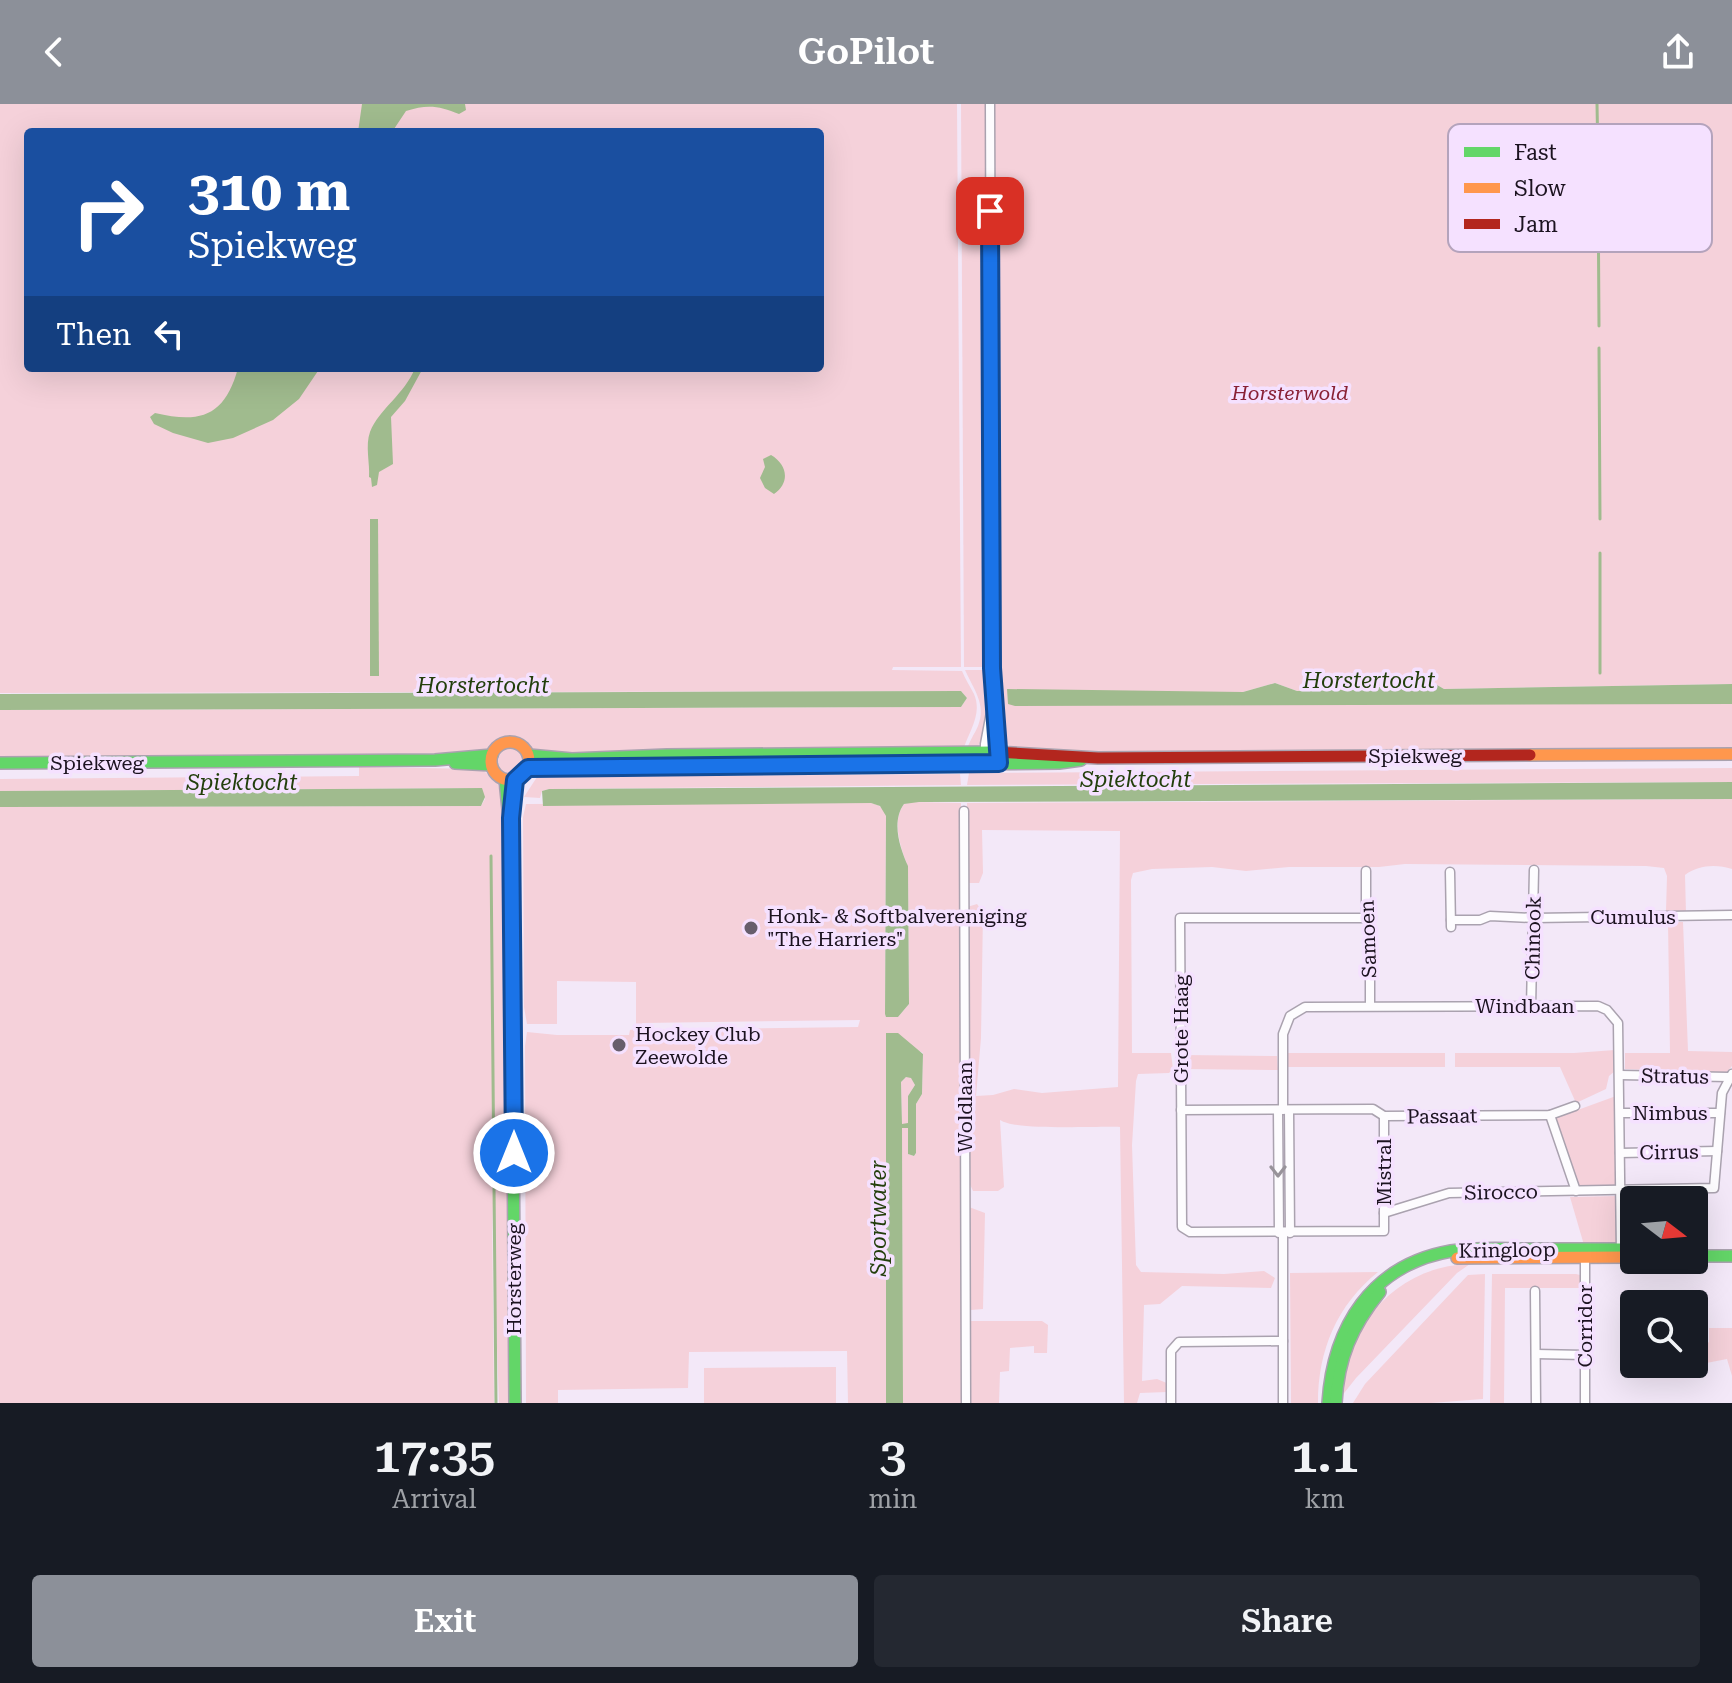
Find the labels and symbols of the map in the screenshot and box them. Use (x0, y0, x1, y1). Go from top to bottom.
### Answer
legend (1448, 124, 1712, 252)
text: Fast (1514, 140, 1557, 165)
text: Slow (1514, 176, 1567, 201)
pin (956, 177, 1024, 245)
text: Jam (1514, 212, 1558, 237)
park label: Horsterwold (1230, 381, 1349, 405)
water label: Horstertocht (1302, 668, 1436, 693)
water label: Horstertocht (416, 673, 550, 698)
street label: Spiekweg (1368, 744, 1462, 768)
street label: Spiekweg (50, 751, 144, 775)
water label: Spiektocht (1079, 767, 1192, 792)
water label: Spiektocht (185, 770, 298, 795)
street label: Chinook (1520, 896, 1546, 980)
street label: Samoen (1355, 900, 1381, 978)
place label: Honk- & Softbalvereniging "The Harriers" (767, 904, 1027, 951)
street label: Cumulus (1590, 905, 1676, 929)
marker: Honk- & Softbalvereniging "The Harriers" (742, 919, 760, 937)
street label: Grote Haag (1169, 974, 1193, 1083)
street label: Windbaan (1475, 994, 1575, 1018)
place label: Hockey Club Zeewolde (635, 1022, 761, 1069)
marker: Hockey Club Zeewolde (610, 1036, 628, 1054)
street label: Woldlaan (953, 1061, 977, 1153)
street label: Stratus (1641, 1063, 1709, 1089)
street label: Nimbus (1632, 1101, 1708, 1125)
street label: Passaat (1406, 1103, 1478, 1129)
position arrow (472, 1111, 556, 1195)
street label: Mistral (1372, 1138, 1396, 1206)
street label: Cirrus (1639, 1139, 1699, 1165)
water label: Sportwater (866, 1160, 891, 1277)
one-way arrow (1269, 1165, 1287, 1178)
street label: Sirocco (1464, 1179, 1538, 1205)
north arrow (1620, 1186, 1708, 1274)
street label: Horsterweg (502, 1223, 526, 1335)
street label: Kringloop (1458, 1237, 1556, 1263)
street label: Corridor (1573, 1285, 1597, 1367)

